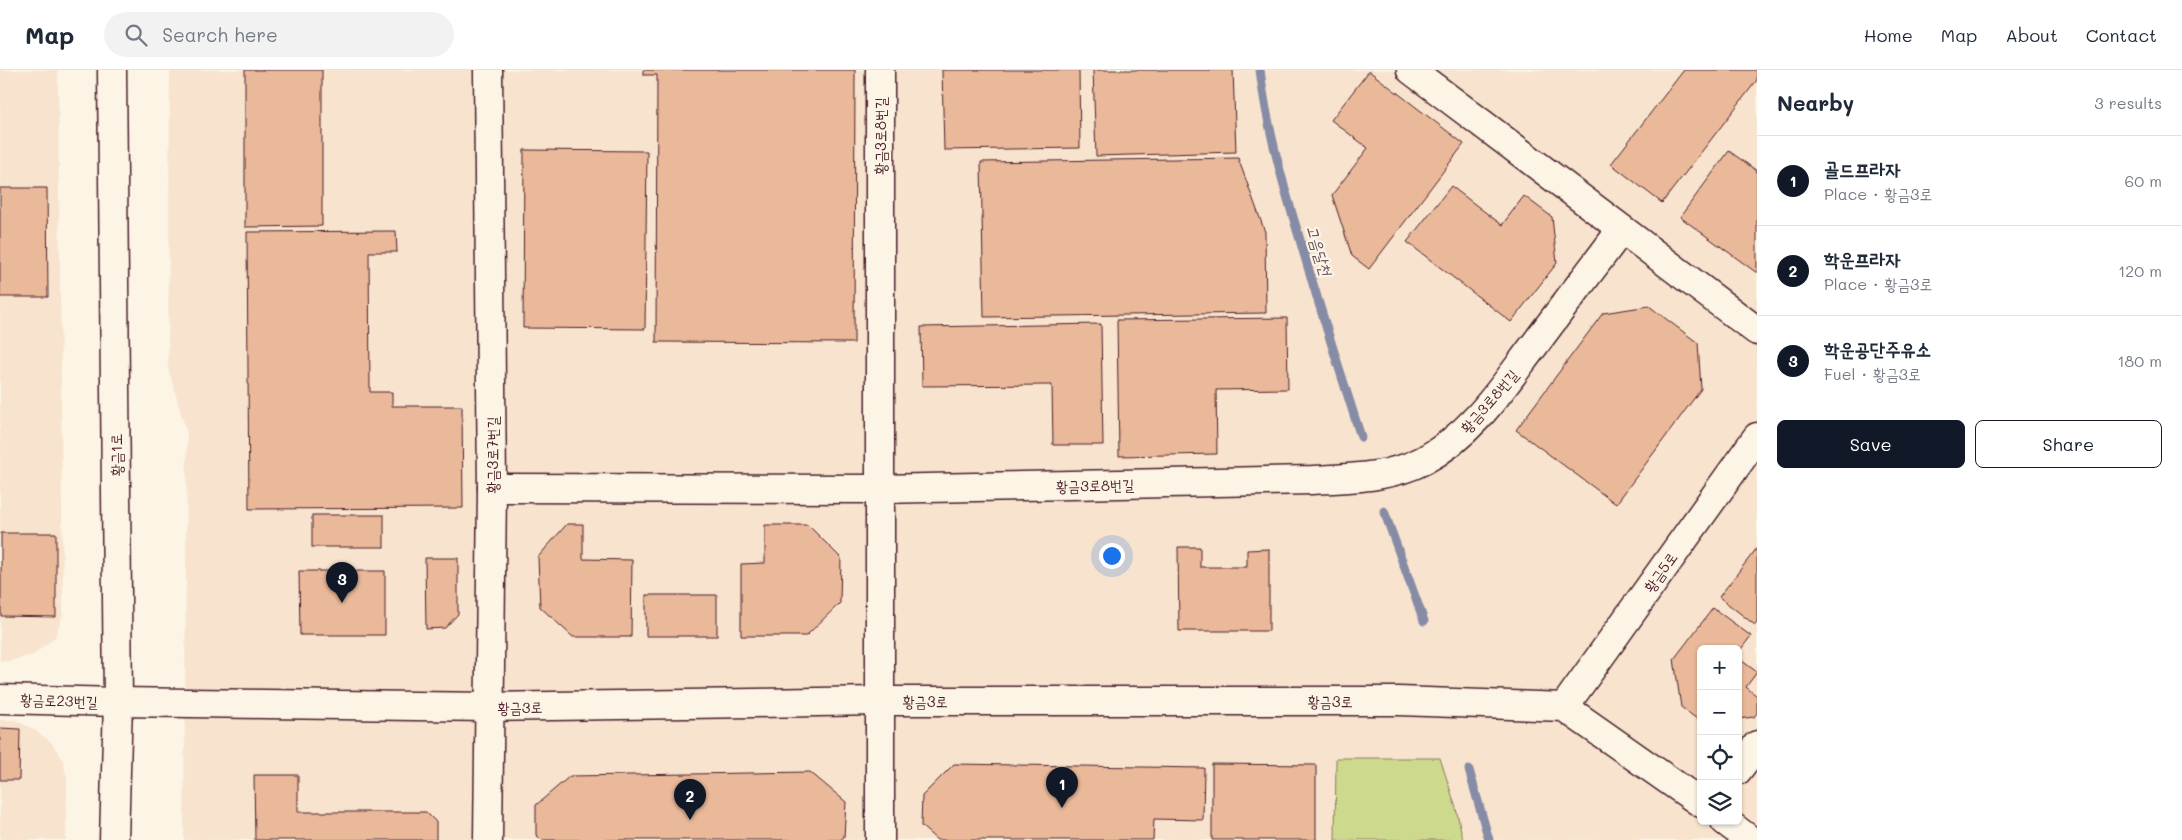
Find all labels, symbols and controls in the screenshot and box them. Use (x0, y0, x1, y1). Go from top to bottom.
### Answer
search box (104, 12, 454, 57)
text: Map (25, 19, 74, 50)
icon: search (122, 21, 150, 49)
text: Search here (162, 22, 278, 47)
text: Home (1864, 23, 1913, 47)
text: Map (1941, 23, 1977, 47)
text: About (2005, 23, 2058, 47)
text: Contact (2086, 23, 2157, 47)
text: Nearby (1777, 89, 1854, 116)
text: 3 results (2094, 92, 2162, 113)
street label: 황금3로8번길 (870, 97, 890, 175)
text: 골드프라자 (1824, 156, 1900, 181)
text: 1 (1789, 170, 1797, 191)
text: 60 m (2125, 170, 2162, 191)
text: Place · 황금3로 (1824, 183, 1932, 204)
water label: 고음달천 (1302, 222, 1338, 280)
text: 학운프라자 (1824, 246, 1900, 271)
text: 2 (1789, 260, 1797, 281)
text: 120 m (2118, 260, 2162, 281)
text: Place · 황금3로 (1824, 273, 1932, 294)
text: 학운공단주유소 (1824, 336, 1931, 361)
text: 3 (1788, 350, 1798, 371)
text: 180 m (2117, 350, 2162, 371)
text: Fuel · 황금3로 (1824, 363, 1921, 384)
street label: 황금3로8번길 (1456, 365, 1522, 437)
street label: 황금3로7번길 (482, 416, 502, 494)
button: Save (1777, 420, 1965, 468)
button: Share (1975, 420, 2162, 468)
street label: 황금1로 (106, 433, 126, 477)
street label: 황금3로8번길 (1056, 474, 1134, 496)
your location (1099, 543, 1125, 569)
street label: 황금5로 (1639, 548, 1681, 596)
pin: 3 (326, 562, 358, 603)
map controls (1697, 645, 1742, 825)
button: + (1697, 645, 1742, 690)
street label: 황금로23번길 (20, 689, 98, 711)
button: − (1697, 690, 1742, 735)
street label: 황금3로 (902, 691, 948, 711)
street label: 황금3로 (1307, 691, 1353, 711)
street label: 황금3로 (497, 697, 543, 717)
button: locate (1697, 735, 1742, 780)
pin: 1 (1046, 767, 1078, 808)
pin: 2 (674, 779, 706, 820)
button: layers (1697, 780, 1742, 825)

